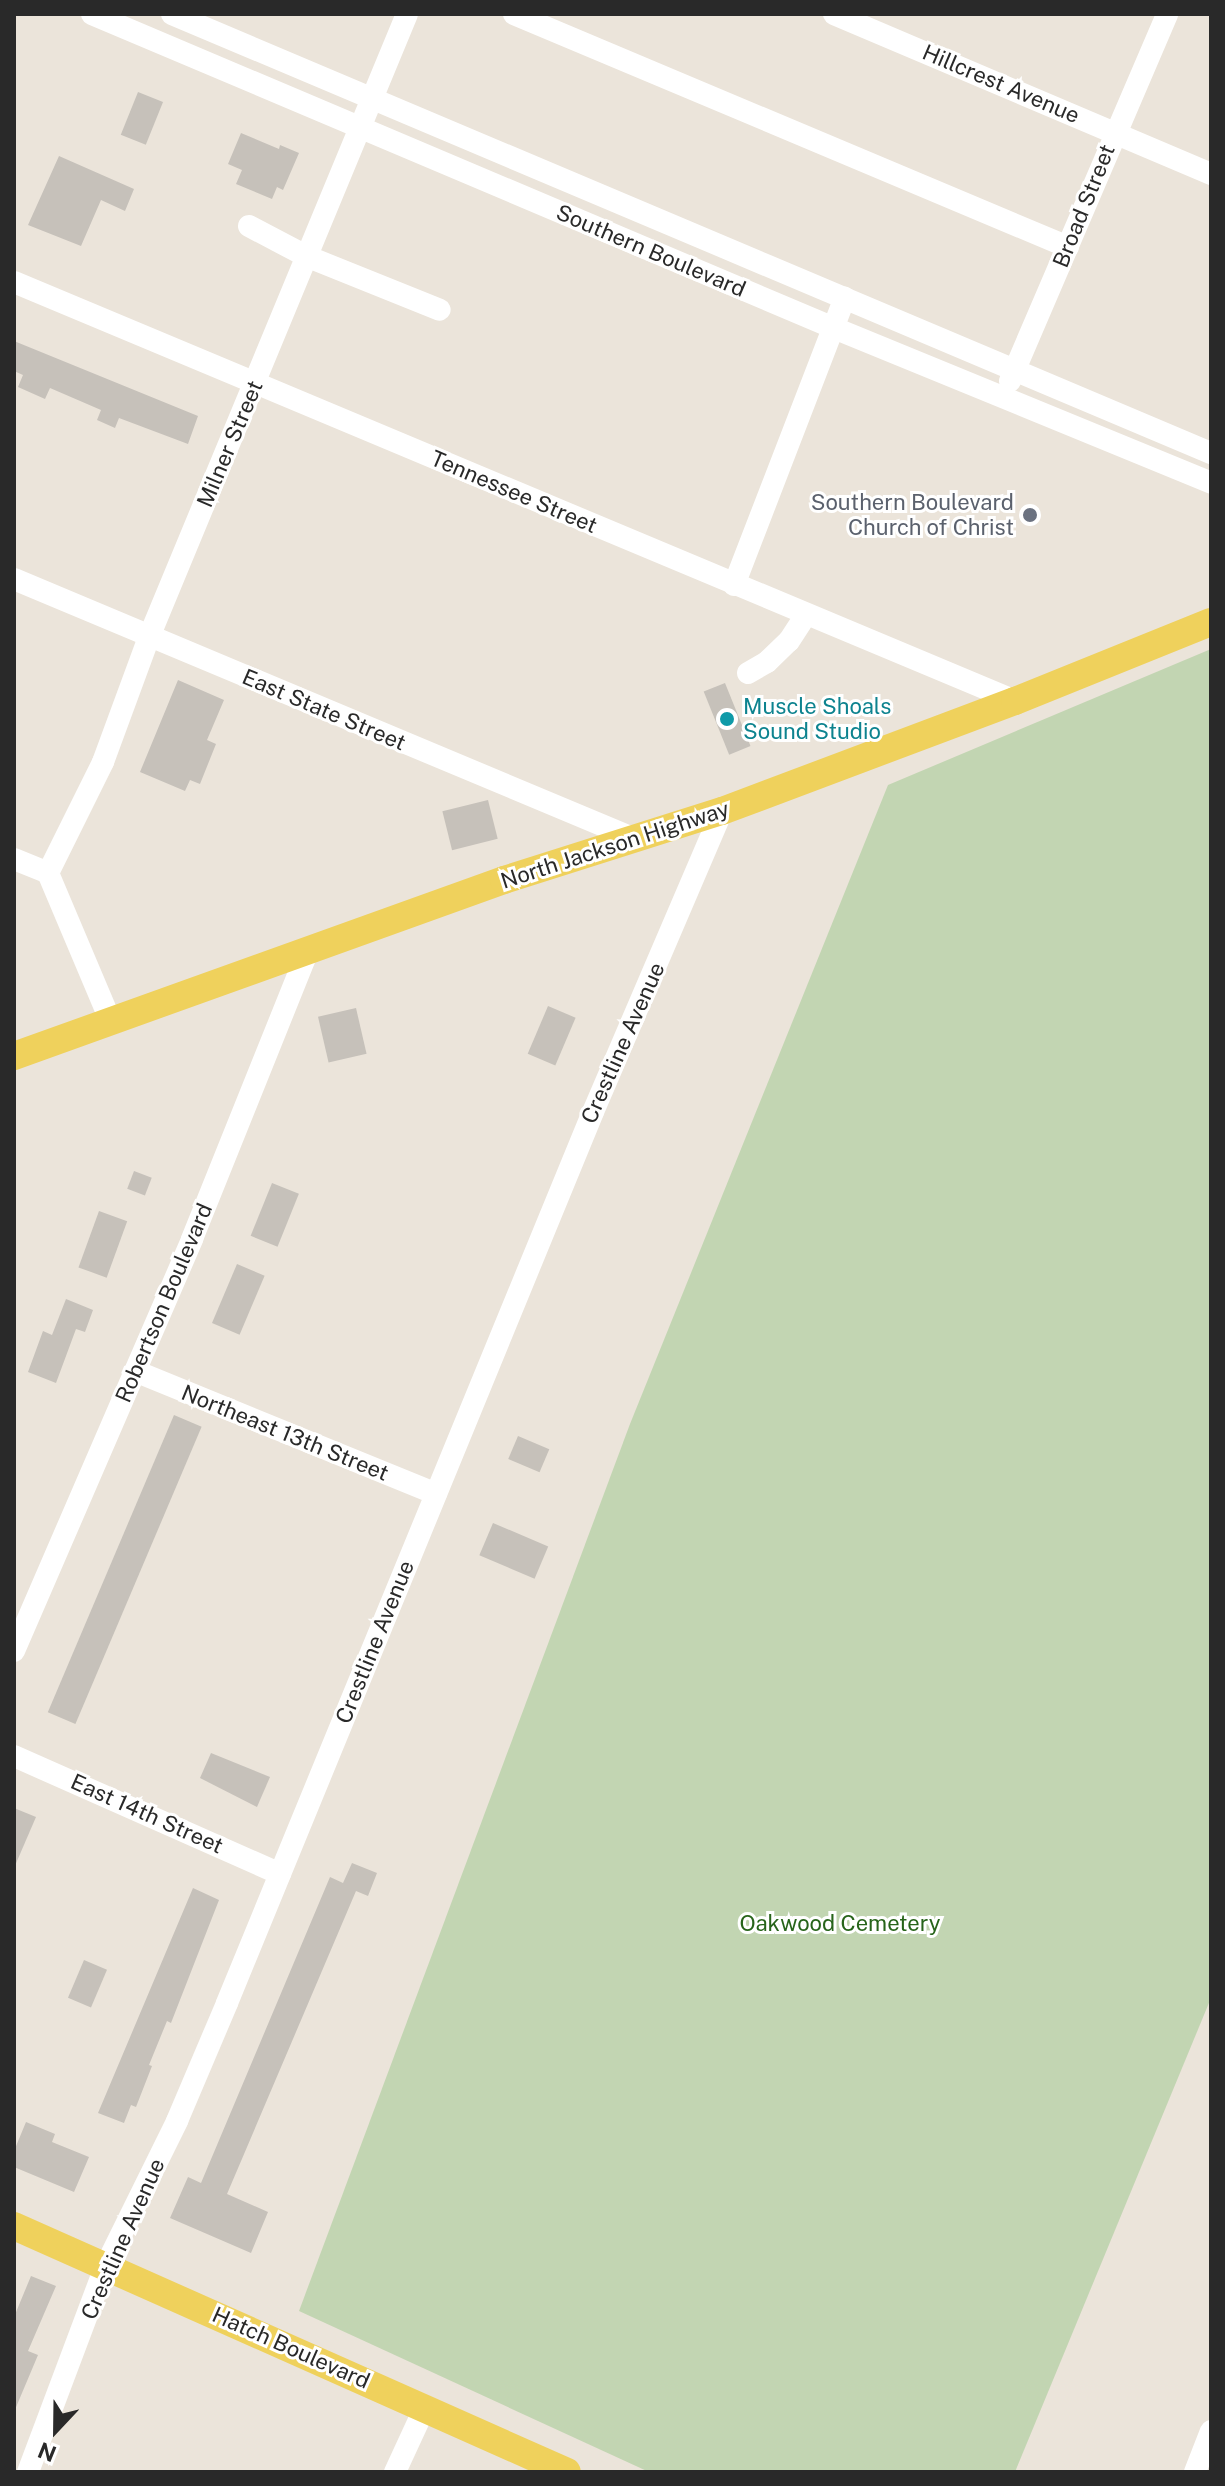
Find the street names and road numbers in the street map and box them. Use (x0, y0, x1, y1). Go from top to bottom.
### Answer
street label: Hillcrest Avenue (919, 39, 1083, 129)
street label: Broad Street (1047, 141, 1121, 271)
street label: Southern Boulevard (552, 199, 750, 303)
street label: Milner Street (191, 377, 269, 511)
street label: Tennessee Street (427, 445, 601, 539)
street label: East State Street (238, 664, 410, 756)
street label: North Jackson Highway (497, 796, 733, 894)
street label: Crestline Avenue (576, 958, 670, 1128)
street label: Robertson Boulevard (110, 1199, 218, 1407)
street label: Northeast 13th Street (178, 1379, 392, 1487)
street label: Crestline Avenue (330, 1557, 420, 1727)
street label: East 14th Street (67, 1769, 227, 1859)
street label: Crestline Avenue (76, 2154, 170, 2324)
street label: Hatch Boulevard (208, 2301, 374, 2395)

